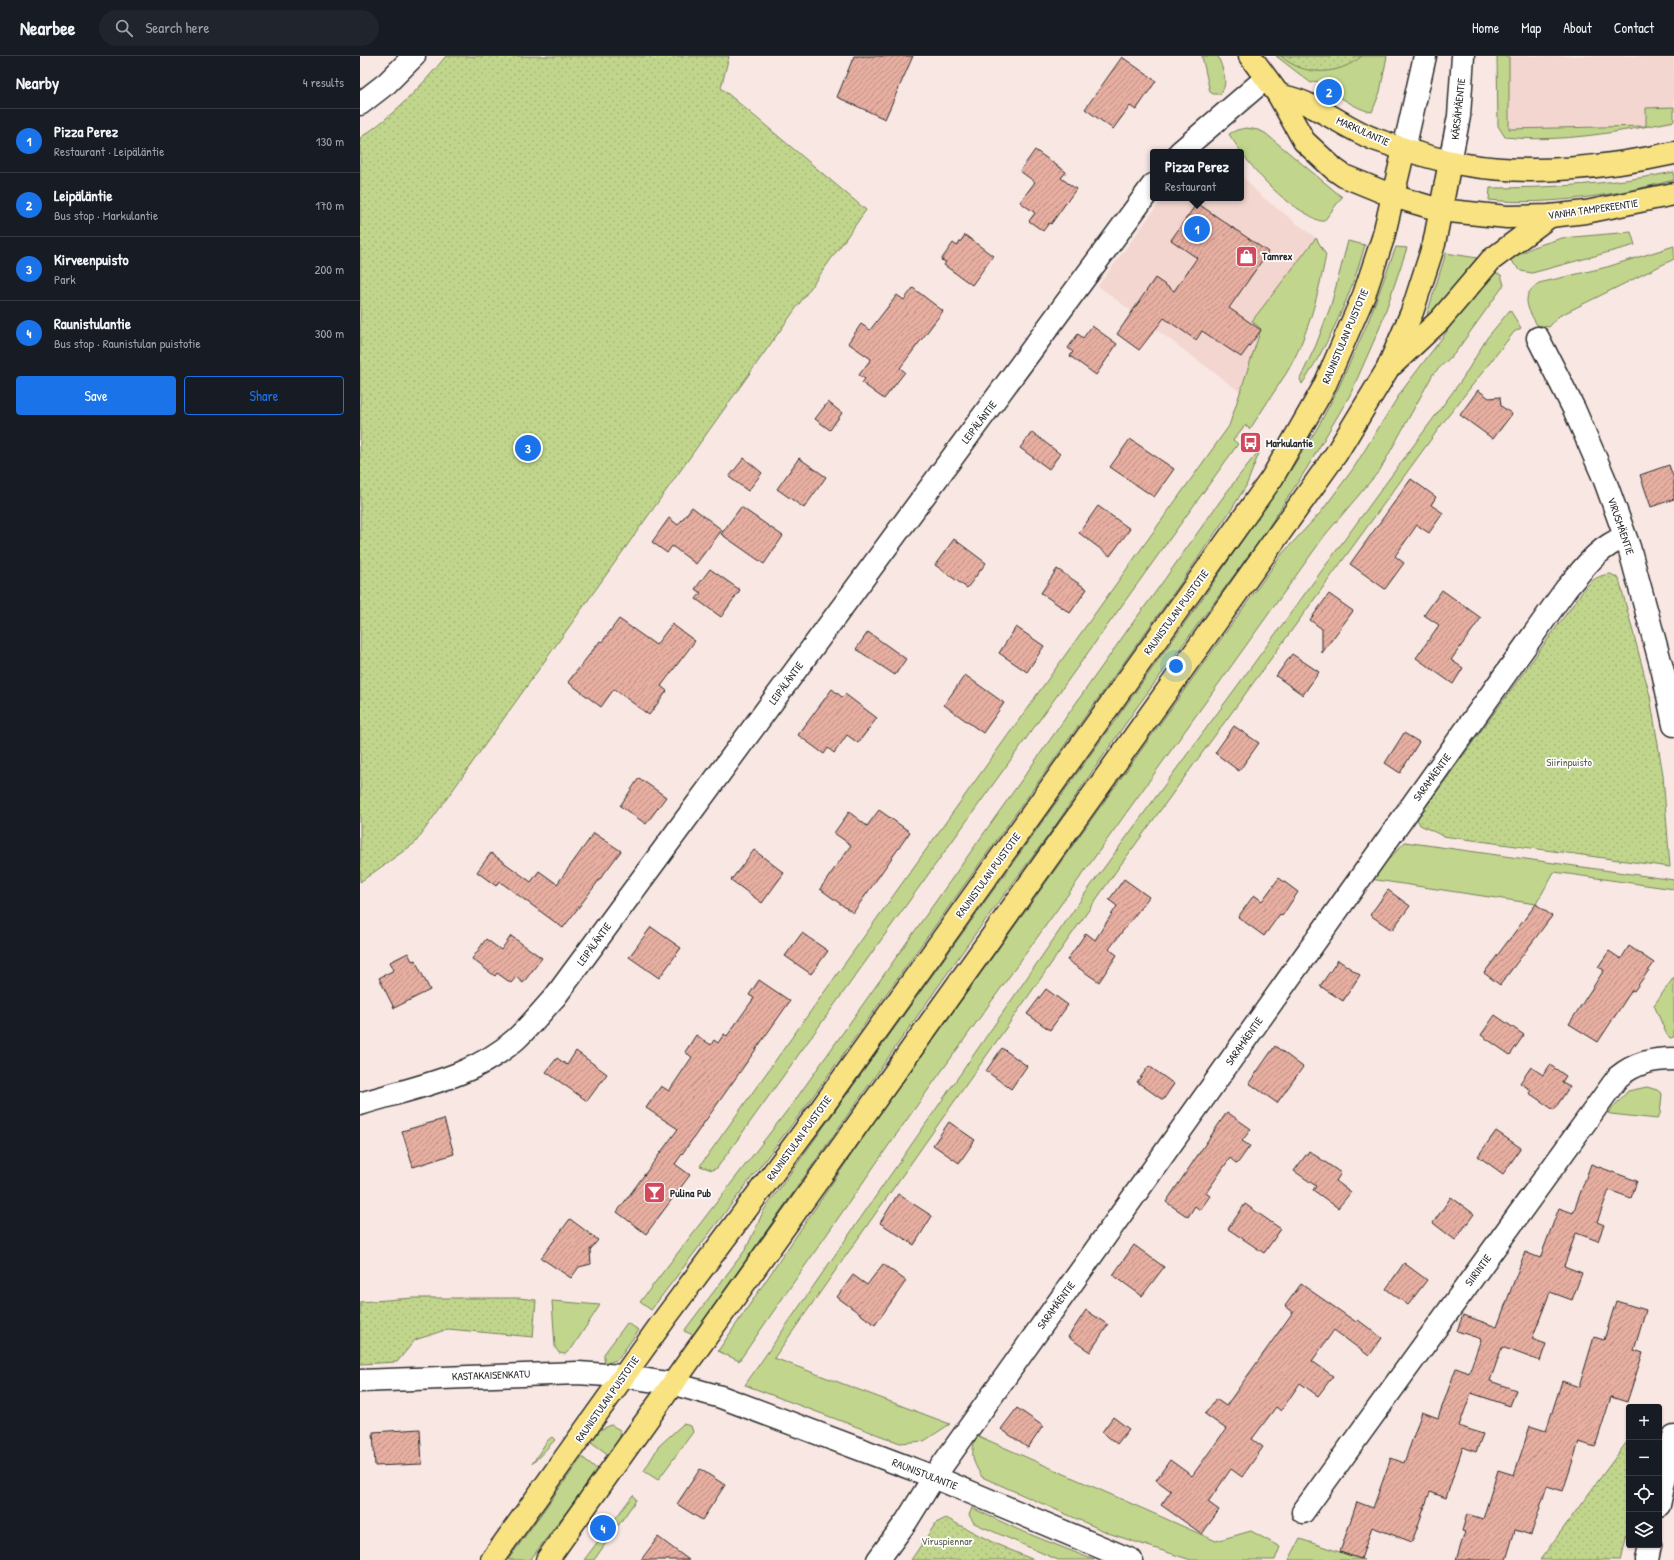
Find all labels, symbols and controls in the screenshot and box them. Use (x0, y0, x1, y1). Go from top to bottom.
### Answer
search box (99, 10, 379, 46)
text: Nearbee (20, 15, 75, 41)
icon: search (113, 17, 135, 39)
text: Search here (145, 17, 210, 38)
text: Home (1472, 18, 1499, 37)
text: Map (1521, 18, 1541, 37)
text: About (1563, 18, 1592, 37)
text: Contact (1614, 18, 1654, 37)
text: Nearby (16, 71, 59, 94)
text: 4 results (303, 73, 344, 91)
pin: 2 (1316, 77, 1342, 107)
street label: KÄRSÄMÄENTIE (1448, 77, 1468, 140)
street label: MARKULANTIE (1334, 113, 1392, 149)
text: Pizza Perez (54, 121, 118, 142)
text: 1 (27, 132, 31, 150)
text: 130 m (316, 132, 344, 150)
text: Restaurant · Leipäläntie (54, 142, 164, 160)
popup (1150, 149, 1244, 201)
text: Pizza Perez (1165, 156, 1229, 177)
text: Restaurant (1165, 177, 1216, 195)
text: Leipäläntie (54, 185, 112, 206)
text: 2 (26, 196, 32, 214)
text: 170 m (315, 196, 344, 214)
street label: VANHA TAMPEREENTIE (1547, 196, 1639, 222)
text: Bus stop · Markulantie (54, 206, 158, 224)
pin: 1 (1184, 214, 1210, 244)
shop icon: Tamrex (1233, 243, 1259, 269)
text: Kirveenpuisto (54, 249, 128, 270)
place label: Tamrex (1261, 249, 1293, 263)
text: 3 (26, 260, 32, 278)
text: 200 m (314, 260, 344, 278)
text: Park (54, 270, 76, 288)
street label: RAUNISTULAN PUISTOTIE (1319, 286, 1371, 386)
text: Raunistulantie (54, 313, 131, 334)
text: 4 (27, 324, 31, 342)
text: 300 m (315, 324, 344, 342)
text: Bus stop · Raunistulan puistotie (54, 334, 201, 352)
button: Save (16, 376, 176, 415)
button: Share (184, 376, 344, 415)
street label: LEIPÄLÄNTIE (958, 398, 1000, 446)
bus stop icon: Markulantie (1238, 430, 1264, 456)
pin: 3 (515, 433, 541, 463)
place label: Markulantie (1266, 436, 1314, 450)
street label: VIRUSMÄENTIE (1605, 495, 1637, 557)
street label: RAUNISTULAN PUISTOTIE (1140, 567, 1212, 657)
your location (1166, 656, 1186, 676)
street label: LEIPÄLÄNTIE (766, 659, 806, 707)
street label: SARAMÄENTIE (1410, 750, 1454, 804)
park label: Siirinpuisto (1546, 755, 1592, 769)
street label: RAUNISTULAN PUISTOTIE (952, 830, 1024, 920)
street label: LEIPÄLÄNTIE (574, 920, 614, 968)
street label: SARAMÄENTIE (1222, 1014, 1266, 1068)
street label: RAUNISTULAN PUISTOTIE (763, 1093, 835, 1183)
bar icon: Pulina Pub (641, 1180, 667, 1206)
place label: Pulina Pub (670, 1186, 712, 1200)
street label: SIIRINTIE (1462, 1251, 1494, 1289)
street label: SARAMÄENTIE (1034, 1278, 1078, 1332)
street label: RAUNISTULAN PUISTOTIE (572, 1353, 642, 1445)
street label: KASTAKAISENKATU (452, 1367, 530, 1383)
map controls (1626, 1404, 1662, 1548)
button: + (1626, 1404, 1662, 1440)
button: − (1626, 1440, 1662, 1476)
street label: RAUNISTULANTIE (890, 1455, 960, 1493)
button: locate (1626, 1476, 1662, 1512)
button: layers (1626, 1512, 1662, 1548)
pin: 4 (590, 1513, 616, 1543)
park label: Viruspiennar (921, 1534, 974, 1548)

